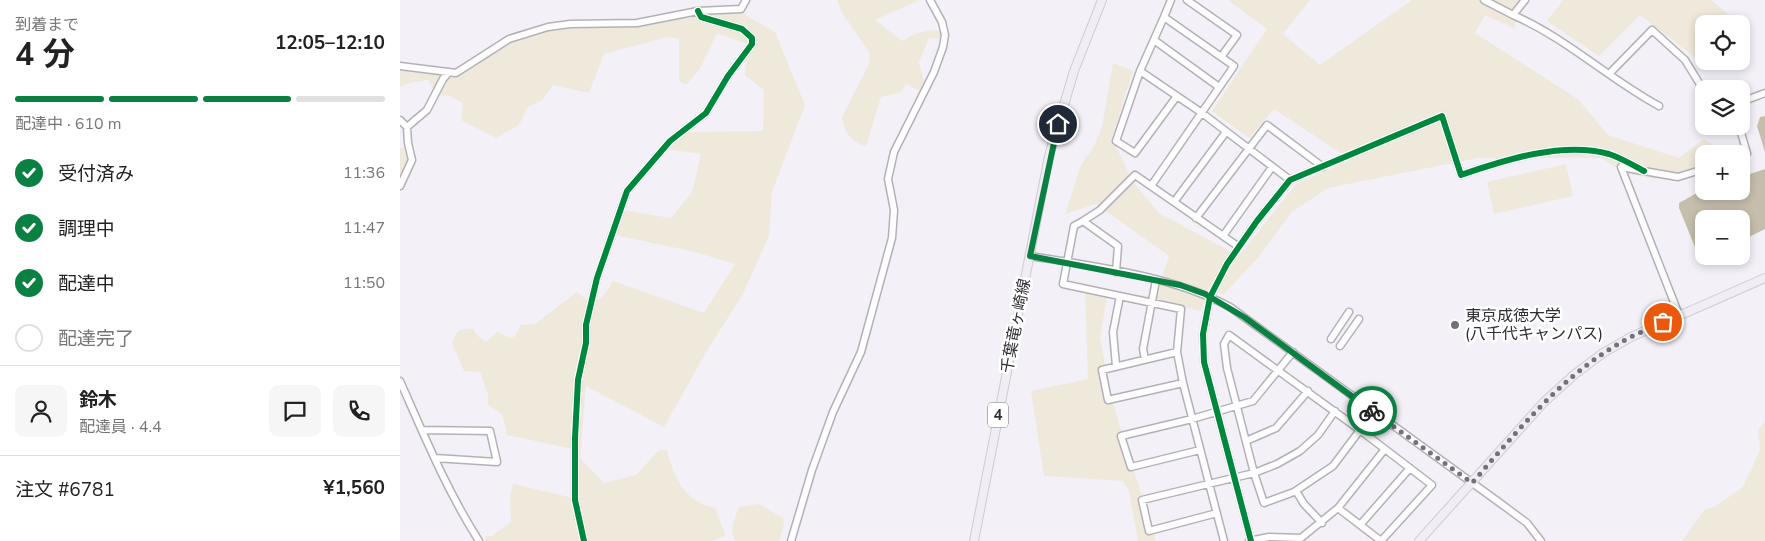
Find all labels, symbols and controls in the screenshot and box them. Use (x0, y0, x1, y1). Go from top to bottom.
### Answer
text: 到着まで (15, 14, 79, 36)
map controls (1695, 15, 1750, 265)
button: locate (1695, 15, 1750, 70)
text: 12:05–12:10 (275, 30, 385, 56)
text: 4 分 (15, 33, 75, 76)
button: layers (1695, 80, 1750, 135)
pin (1037, 103, 1079, 145)
icon: home (1044, 110, 1072, 138)
text: 配達中 · 610 m (15, 113, 121, 135)
button: + (1695, 145, 1750, 200)
icon: check (15, 159, 43, 187)
text: 受付済み (58, 161, 134, 187)
text: 11:36 (343, 162, 385, 184)
button: − (1695, 210, 1750, 265)
icon: check (15, 214, 43, 242)
text: 調理中 (58, 216, 115, 242)
text: 11:47 (343, 217, 385, 239)
icon: check (15, 269, 43, 297)
text: 配達中 (58, 271, 115, 297)
text: 11:50 (343, 272, 385, 294)
street label: 千葉竜ヶ崎線 (996, 277, 1036, 375)
pin (1642, 301, 1684, 343)
place label: 東京成徳大学 (八千代キャンパス) (1465, 305, 1603, 345)
icon: bag (1649, 308, 1677, 336)
marker: 東京成徳大学 (八千代キャンパス) (1449, 319, 1461, 331)
text: 配達完了 (58, 326, 134, 352)
button: person (15, 385, 67, 437)
button: chat (269, 385, 321, 437)
button: phone (333, 385, 385, 437)
courier (1347, 386, 1397, 436)
text: 鈴木 (79, 387, 117, 413)
icon: bike (1358, 397, 1386, 425)
road number: 4 (988, 402, 1008, 428)
text: 配達員 · 4.4 (79, 416, 162, 438)
text: ¥1,560 (323, 475, 385, 501)
text: 注文 #6781 (15, 477, 115, 503)

